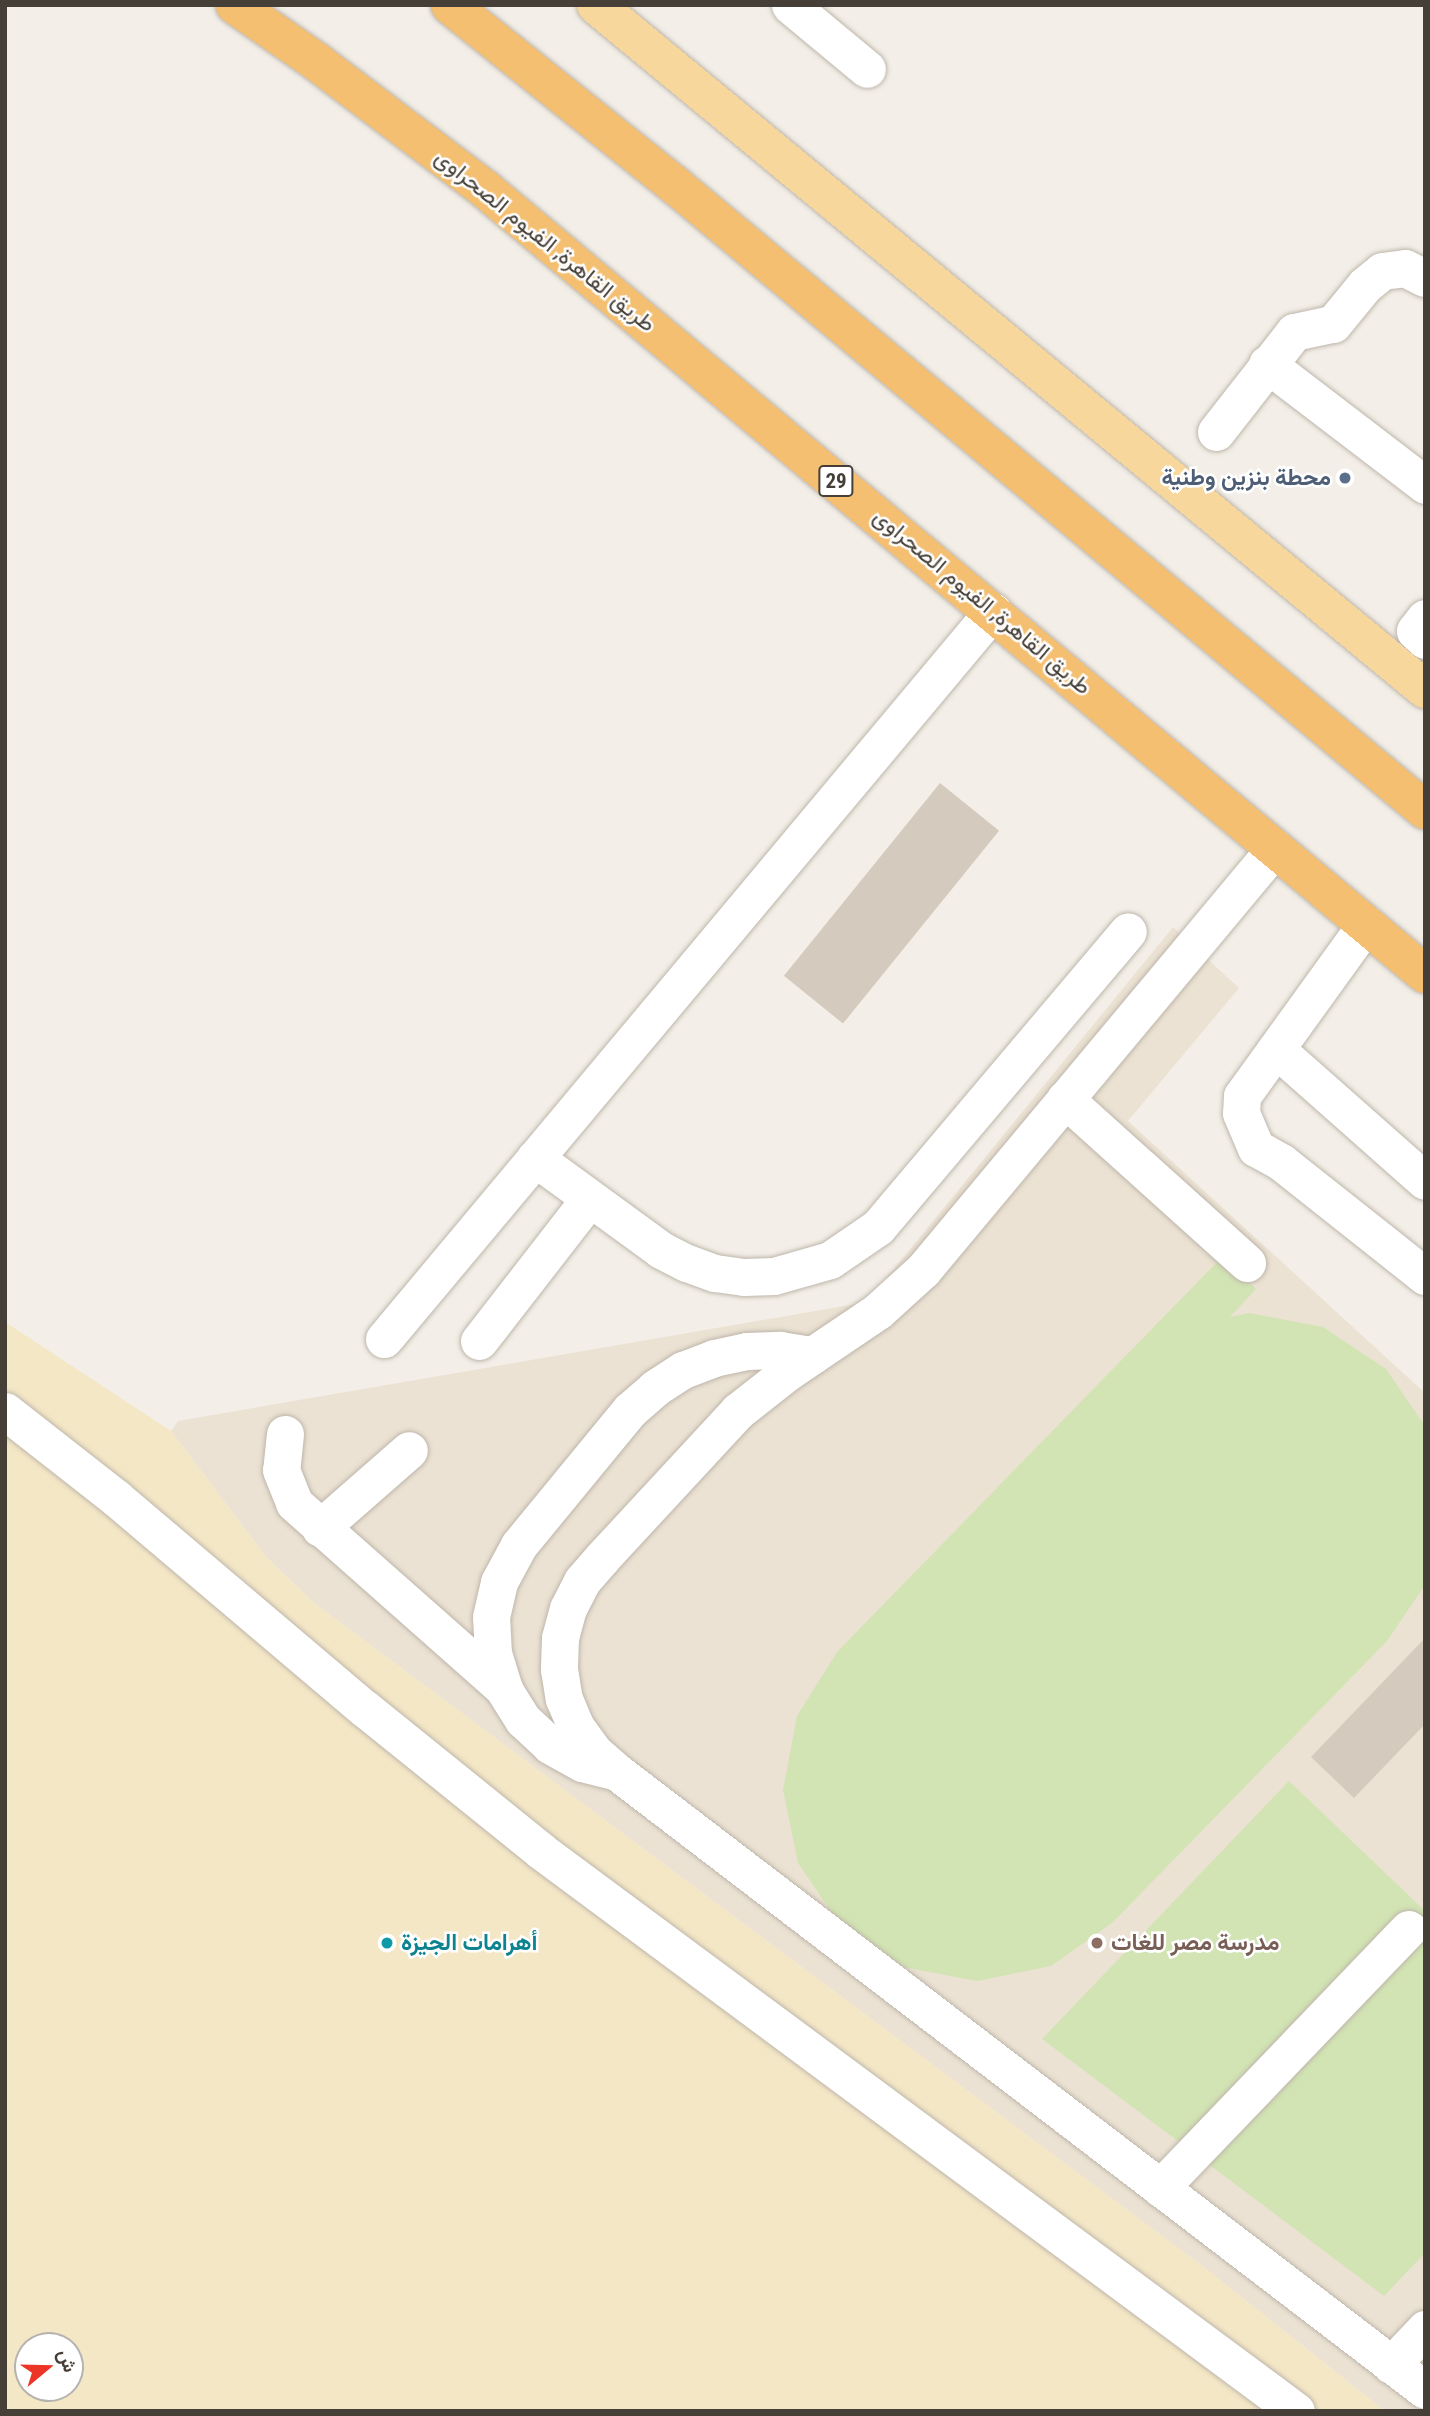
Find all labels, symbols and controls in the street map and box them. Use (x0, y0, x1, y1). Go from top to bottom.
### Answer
street label: طريق القاهرة, الفيوم الصحراوى (429, 144, 661, 338)
road number: 29 (817, 463, 855, 498)
place label: محطة بنزين وطنية (1161, 464, 1331, 492)
marker: محطة بنزين وطنية (1337, 470, 1353, 486)
street label: طريق القاهرة, الفيوم الصحراوى (868, 503, 1096, 701)
place label: أهرامات الجيزة (401, 1929, 538, 1957)
place label: مدرسة مصر للغات (1111, 1929, 1279, 1957)
marker: أهرامات الجيزة (379, 1935, 395, 1951)
marker: مدرسة مصر للغات (1089, 1935, 1105, 1951)
north arrow (14, 2332, 84, 2402)
text: ش (53, 2346, 82, 2375)

